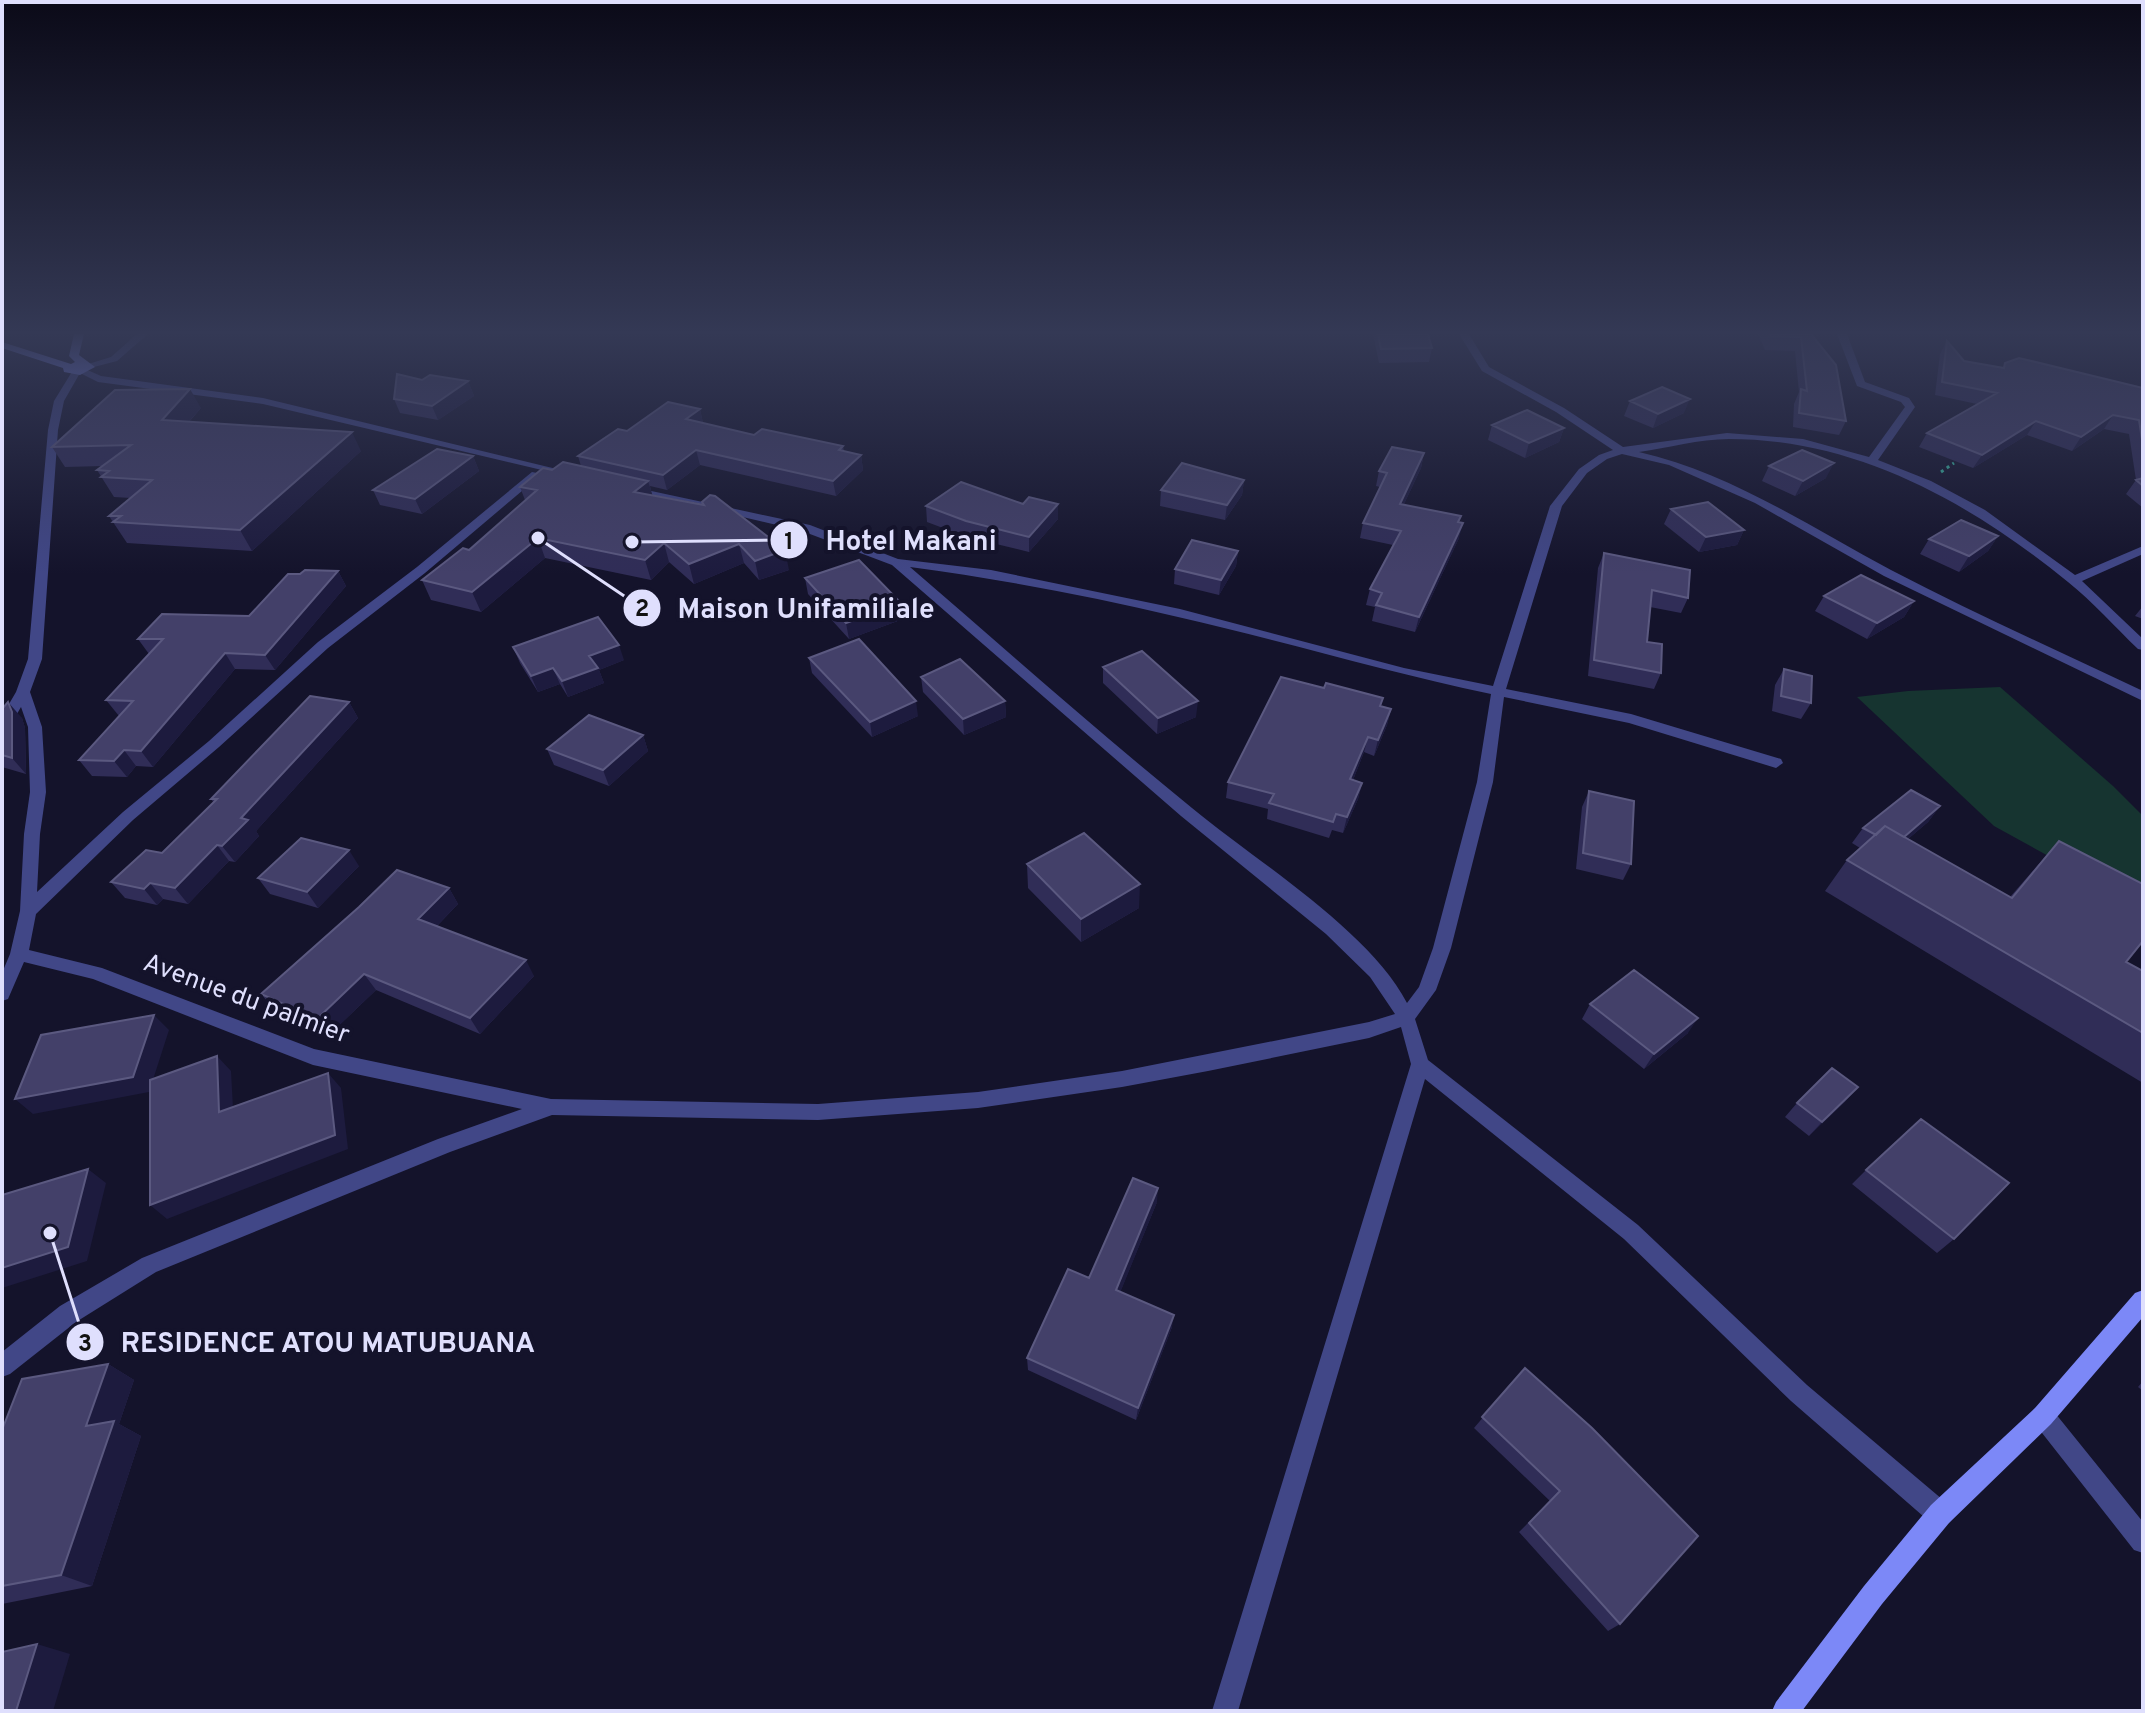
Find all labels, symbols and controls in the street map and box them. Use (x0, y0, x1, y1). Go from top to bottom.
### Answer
callout: Hotel Makani (769, 514, 1013, 566)
text: Hotel Makani (825, 525, 997, 561)
text: 1 (784, 528, 794, 558)
callout: Maison Unifamiliale (622, 582, 951, 634)
text: Maison Unifamiliale (677, 593, 935, 629)
text: 2 (635, 595, 649, 625)
street label: Avenue du palmier (138, 947, 354, 1053)
callout: RESIDENCE ATOU MATUBUANA (65, 1316, 552, 1368)
text: RESIDENCE ATOU MATUBUANA (121, 1327, 535, 1363)
text: 3 (78, 1330, 92, 1360)

